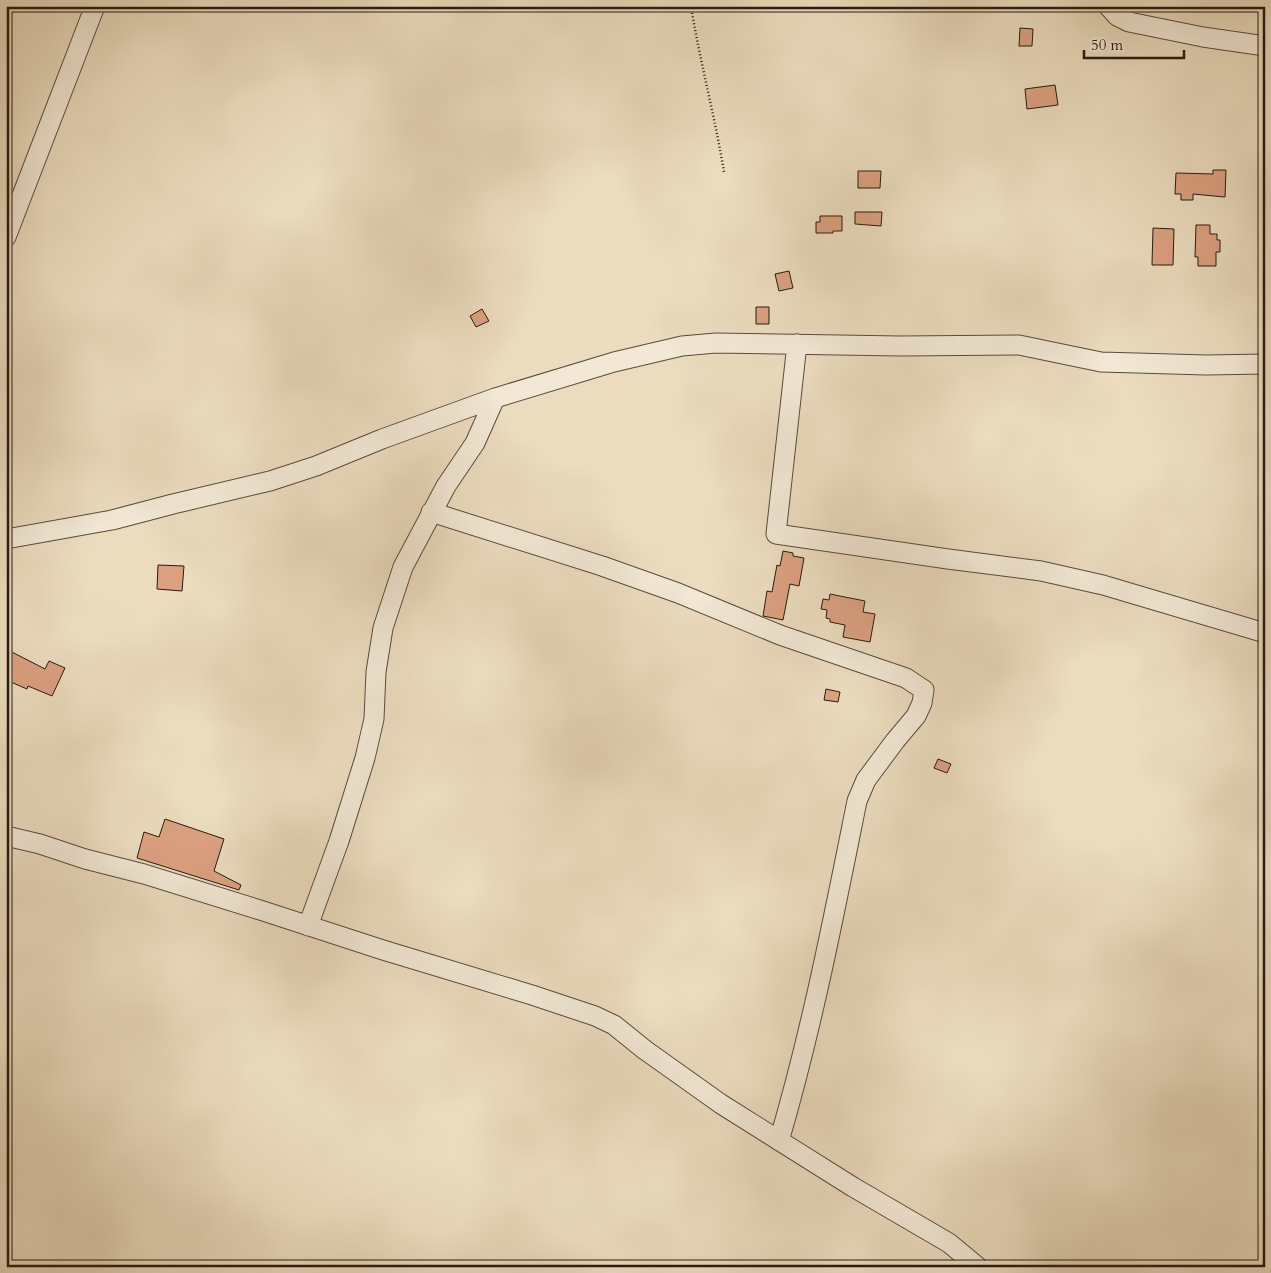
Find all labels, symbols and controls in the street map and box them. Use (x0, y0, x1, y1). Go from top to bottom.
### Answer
scale bar (1084, 28, 1184, 60)
text: 50 m (1091, 35, 1123, 55)

